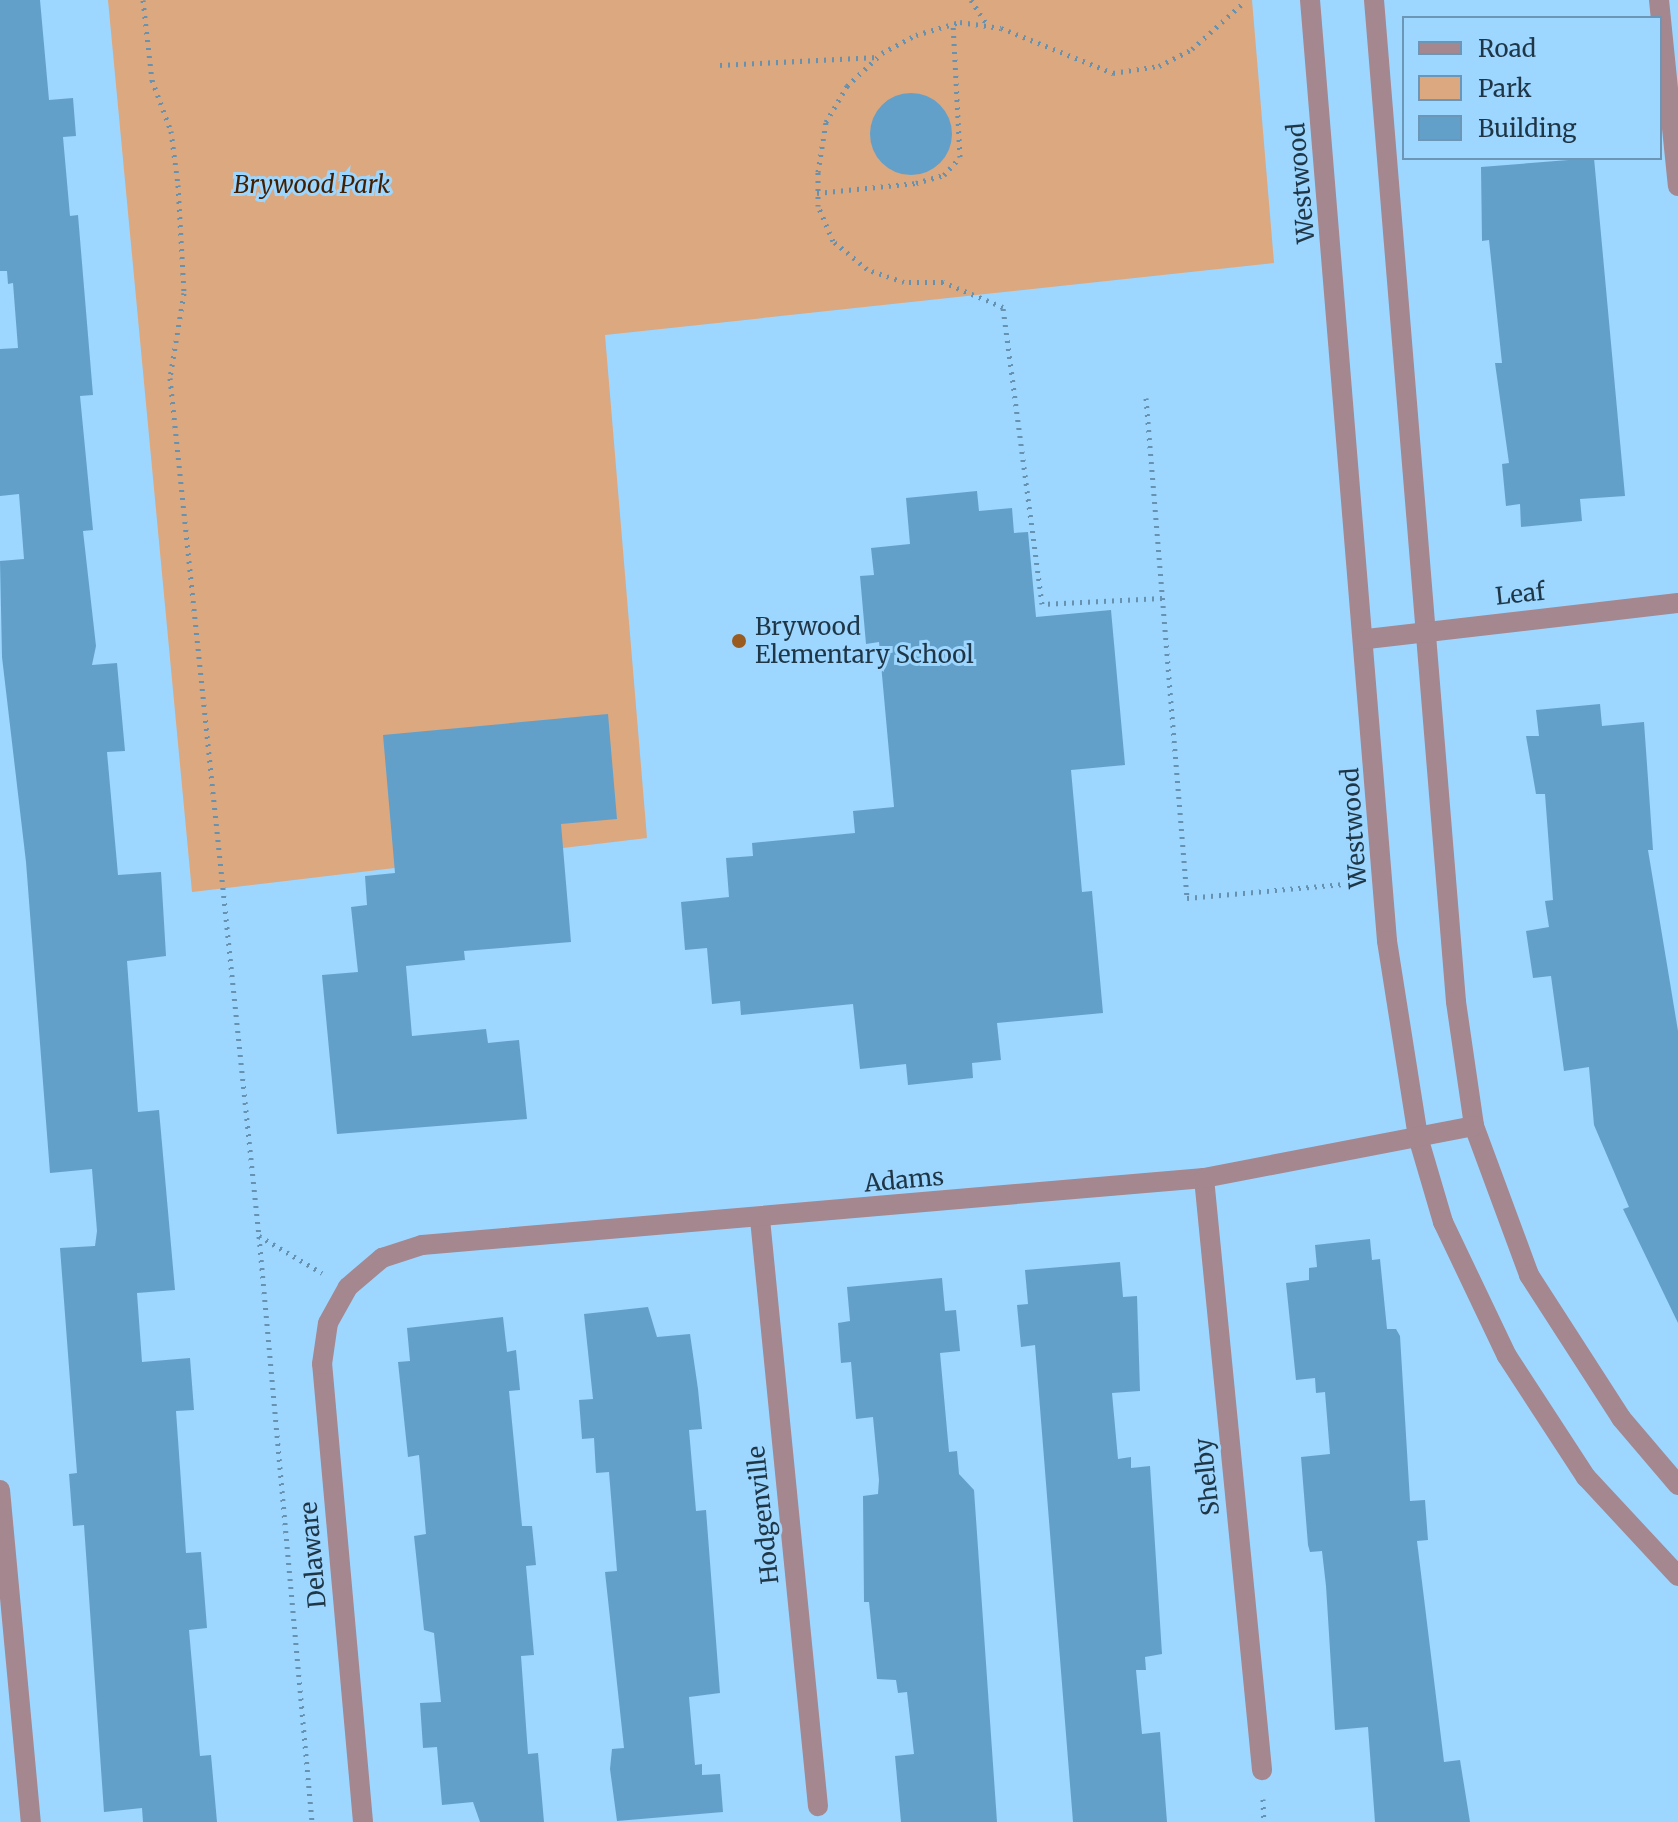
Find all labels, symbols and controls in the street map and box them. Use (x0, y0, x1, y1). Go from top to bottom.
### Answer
legend (1402, 16, 1662, 160)
text: Road (1478, 33, 1536, 64)
text: Park (1478, 73, 1531, 104)
text: Building (1478, 113, 1577, 144)
street label: Westwood (1281, 121, 1321, 245)
park label: Brywood Park (234, 171, 390, 199)
street label: Leaf (1494, 577, 1546, 611)
place label: Brywood Elementary School (755, 613, 974, 669)
marker: Brywood Elementary School (730, 632, 748, 650)
street label: Westwood (1335, 767, 1373, 889)
street label: Adams (863, 1162, 945, 1198)
street label: Shelby (1189, 1437, 1225, 1517)
street label: Hodgenville (741, 1444, 785, 1586)
street label: Delaware (294, 1500, 332, 1610)

